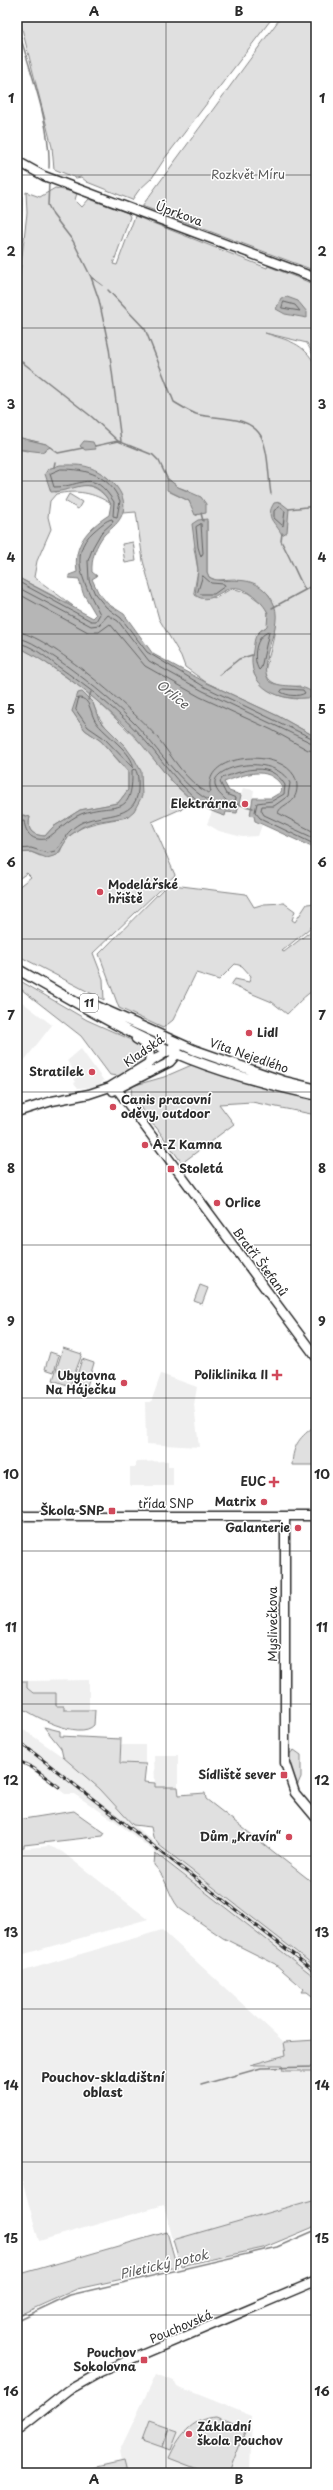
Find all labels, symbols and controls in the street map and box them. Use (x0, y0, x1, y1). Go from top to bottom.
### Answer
text: A (89, 1, 99, 20)
text: B (235, 1, 244, 20)
text: 1 (8, 88, 14, 107)
text: 1 (319, 88, 325, 107)
park label: Rozkvět Míru (211, 165, 285, 183)
street label: Úprkova (153, 196, 206, 230)
text: 2 (6, 241, 16, 260)
text: 2 (317, 241, 327, 260)
text: 3 (7, 394, 16, 413)
text: 3 (318, 394, 327, 413)
text: 4 (7, 547, 16, 566)
text: 4 (318, 547, 327, 566)
water label: Orlice (153, 675, 195, 713)
text: 5 (7, 699, 15, 718)
text: 5 (318, 699, 326, 718)
place label: Elektrárna (171, 794, 238, 812)
marker: Elektrárna (240, 799, 250, 809)
text: 6 (6, 852, 16, 871)
text: 6 (317, 852, 327, 871)
place label: Modelářské hřiště (108, 875, 179, 907)
marker: Modelářské hřiště (95, 887, 105, 897)
road number: 11 (80, 994, 98, 1012)
text: 7 (7, 1005, 15, 1024)
text: 7 (318, 1005, 326, 1024)
place label: Lidl (257, 1023, 279, 1041)
marker: Lidl (244, 1028, 254, 1038)
street label: Kladská (119, 1029, 168, 1071)
street label: Víta Nejedlého (207, 1033, 292, 1077)
place label: Stratilek (29, 1062, 84, 1080)
marker: Stratilek (87, 1067, 97, 1077)
place label: Canis pracovní oděvy, outdoor (121, 1090, 212, 1122)
marker: Canis pracovní oděvy, outdoor (108, 1102, 118, 1112)
place label: A-Z Kamna (153, 1135, 222, 1153)
marker: A-Z Kamna (140, 1140, 150, 1150)
text: 8 (7, 1158, 15, 1177)
text: 8 (318, 1158, 326, 1177)
place label: Stoletá (179, 1159, 223, 1177)
marker: Stoletá (166, 1164, 176, 1174)
place label: Orlice (225, 1193, 261, 1211)
marker: Orlice (212, 1198, 222, 1208)
street label: Bratří Štefanů (229, 1223, 293, 1299)
text: 9 (7, 1311, 15, 1330)
text: 9 (318, 1311, 326, 1330)
place label: Poliklinika II (194, 1365, 268, 1383)
place label: Ubytovna Na Háječku (46, 1366, 117, 1398)
marker: Poliklinika II (271, 1369, 283, 1381)
marker: Ubytovna Na Háječku (119, 1378, 129, 1388)
text: 10 (3, 1464, 19, 1483)
text: 10 (314, 1464, 330, 1483)
place label: EUC (241, 1472, 266, 1490)
marker: EUC (269, 1477, 279, 1487)
place label: Matrix (215, 1492, 256, 1510)
street label: třída SNP (138, 1494, 194, 1512)
marker: Matrix (259, 1497, 269, 1507)
place label: Škola SNP (40, 1501, 104, 1519)
marker: Škola SNP (107, 1506, 117, 1516)
place label: Galanterie (225, 1518, 290, 1536)
marker: Galanterie (293, 1523, 303, 1533)
street label: Myslivečkova (263, 1586, 281, 1662)
text: 11 (5, 1617, 17, 1636)
text: 11 (316, 1617, 328, 1636)
place label: Sídliště sever (198, 1765, 277, 1783)
text: 12 (3, 1770, 19, 1789)
marker: Sídliště sever (279, 1770, 289, 1780)
text: 12 (314, 1770, 330, 1789)
place label: Dům „Kravín“ (200, 1827, 281, 1845)
marker: Dům „Kravín“ (284, 1832, 294, 1842)
text: 13 (4, 1922, 19, 1941)
text: 13 (315, 1922, 330, 1941)
district label: Pouchov-skladištní oblast (41, 2067, 166, 2101)
text: 14 (3, 2075, 19, 2094)
text: 14 (314, 2075, 330, 2094)
text: 15 (4, 2228, 18, 2247)
text: 15 (315, 2228, 329, 2247)
water label: Piletický potok (118, 2244, 211, 2283)
street label: Pouchovská (147, 2305, 215, 2347)
place label: Pouchov Sokolovna (73, 2343, 137, 2375)
marker: Pouchov Sokolovna (139, 2355, 149, 2365)
text: 16 (3, 2381, 19, 2400)
text: 16 (314, 2381, 330, 2400)
place label: Základní škola Pouchov (197, 2417, 283, 2449)
marker: Základní škola Pouchov (184, 2429, 194, 2439)
text: A (89, 2469, 99, 2488)
text: B (235, 2469, 244, 2488)

